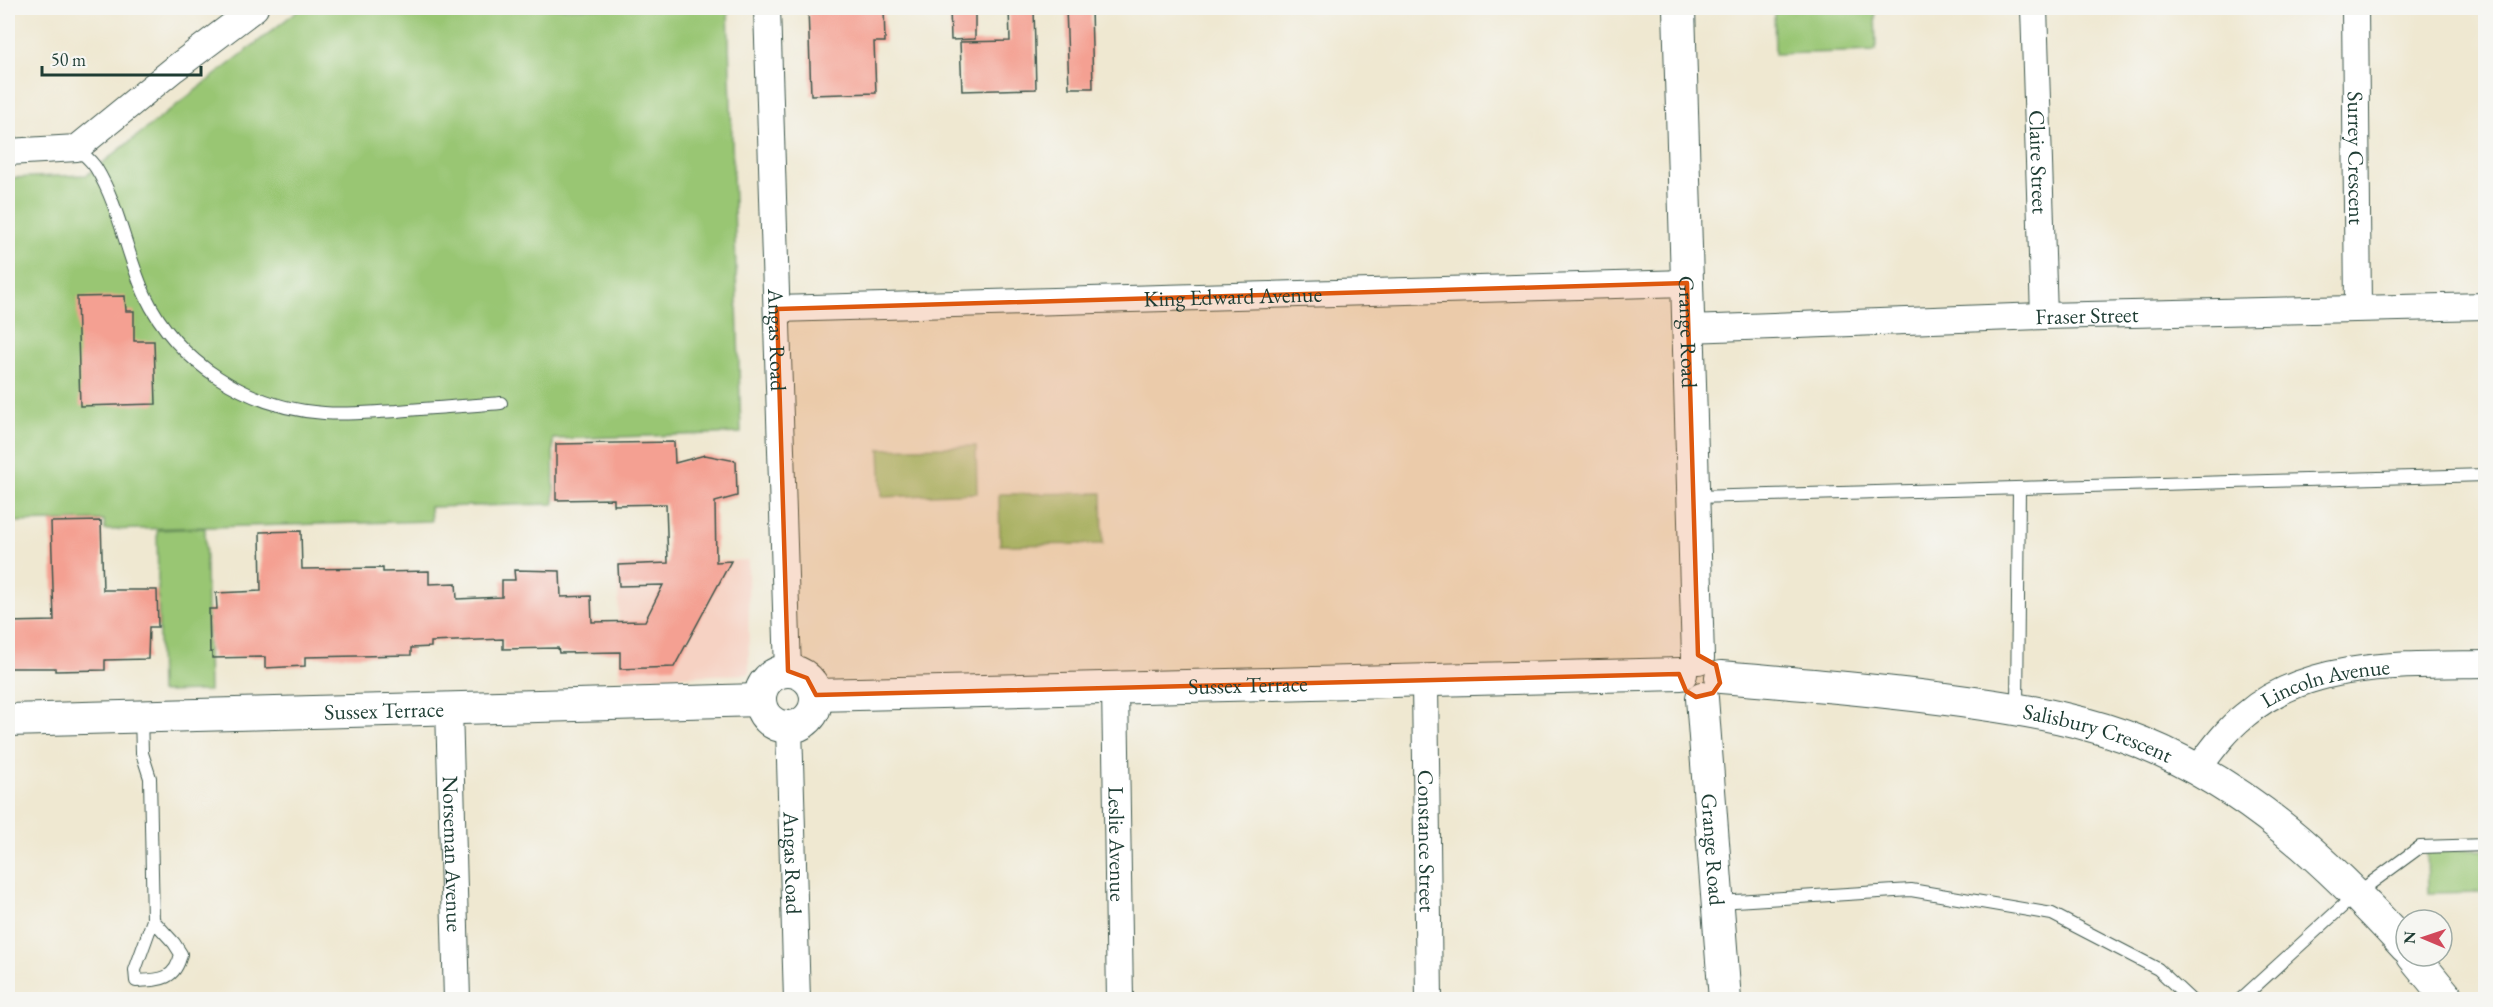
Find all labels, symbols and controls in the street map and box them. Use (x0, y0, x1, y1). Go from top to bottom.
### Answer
scale bar (42, 39, 201, 77)
text: 50 m (51, 48, 86, 71)
street label: Surrey Crescent (2341, 91, 2372, 225)
street label: Claire Street (2023, 110, 2055, 214)
street label: Grange Road (1672, 275, 1705, 389)
street label: King Edward Avenue (1143, 279, 1323, 313)
street label: Angas Road (761, 287, 794, 393)
street label: Fraser Street (2035, 299, 2139, 331)
street label: Lincoln Avenue (2255, 652, 2391, 714)
street label: Sussex Terrace (1188, 669, 1309, 700)
street label: Sussex Terrace (324, 694, 445, 726)
street label: Salisbury Crescent (2021, 696, 2178, 769)
street label: Constance Street (1412, 770, 1442, 912)
street label: Norseman Avenue (436, 775, 470, 933)
street label: Leslie Avenue (1102, 786, 1133, 902)
street label: Grange Road (1695, 792, 1732, 908)
street label: Angas Road (777, 810, 809, 916)
north arrow (2394, 908, 2454, 968)
text: N (2399, 931, 2420, 944)

